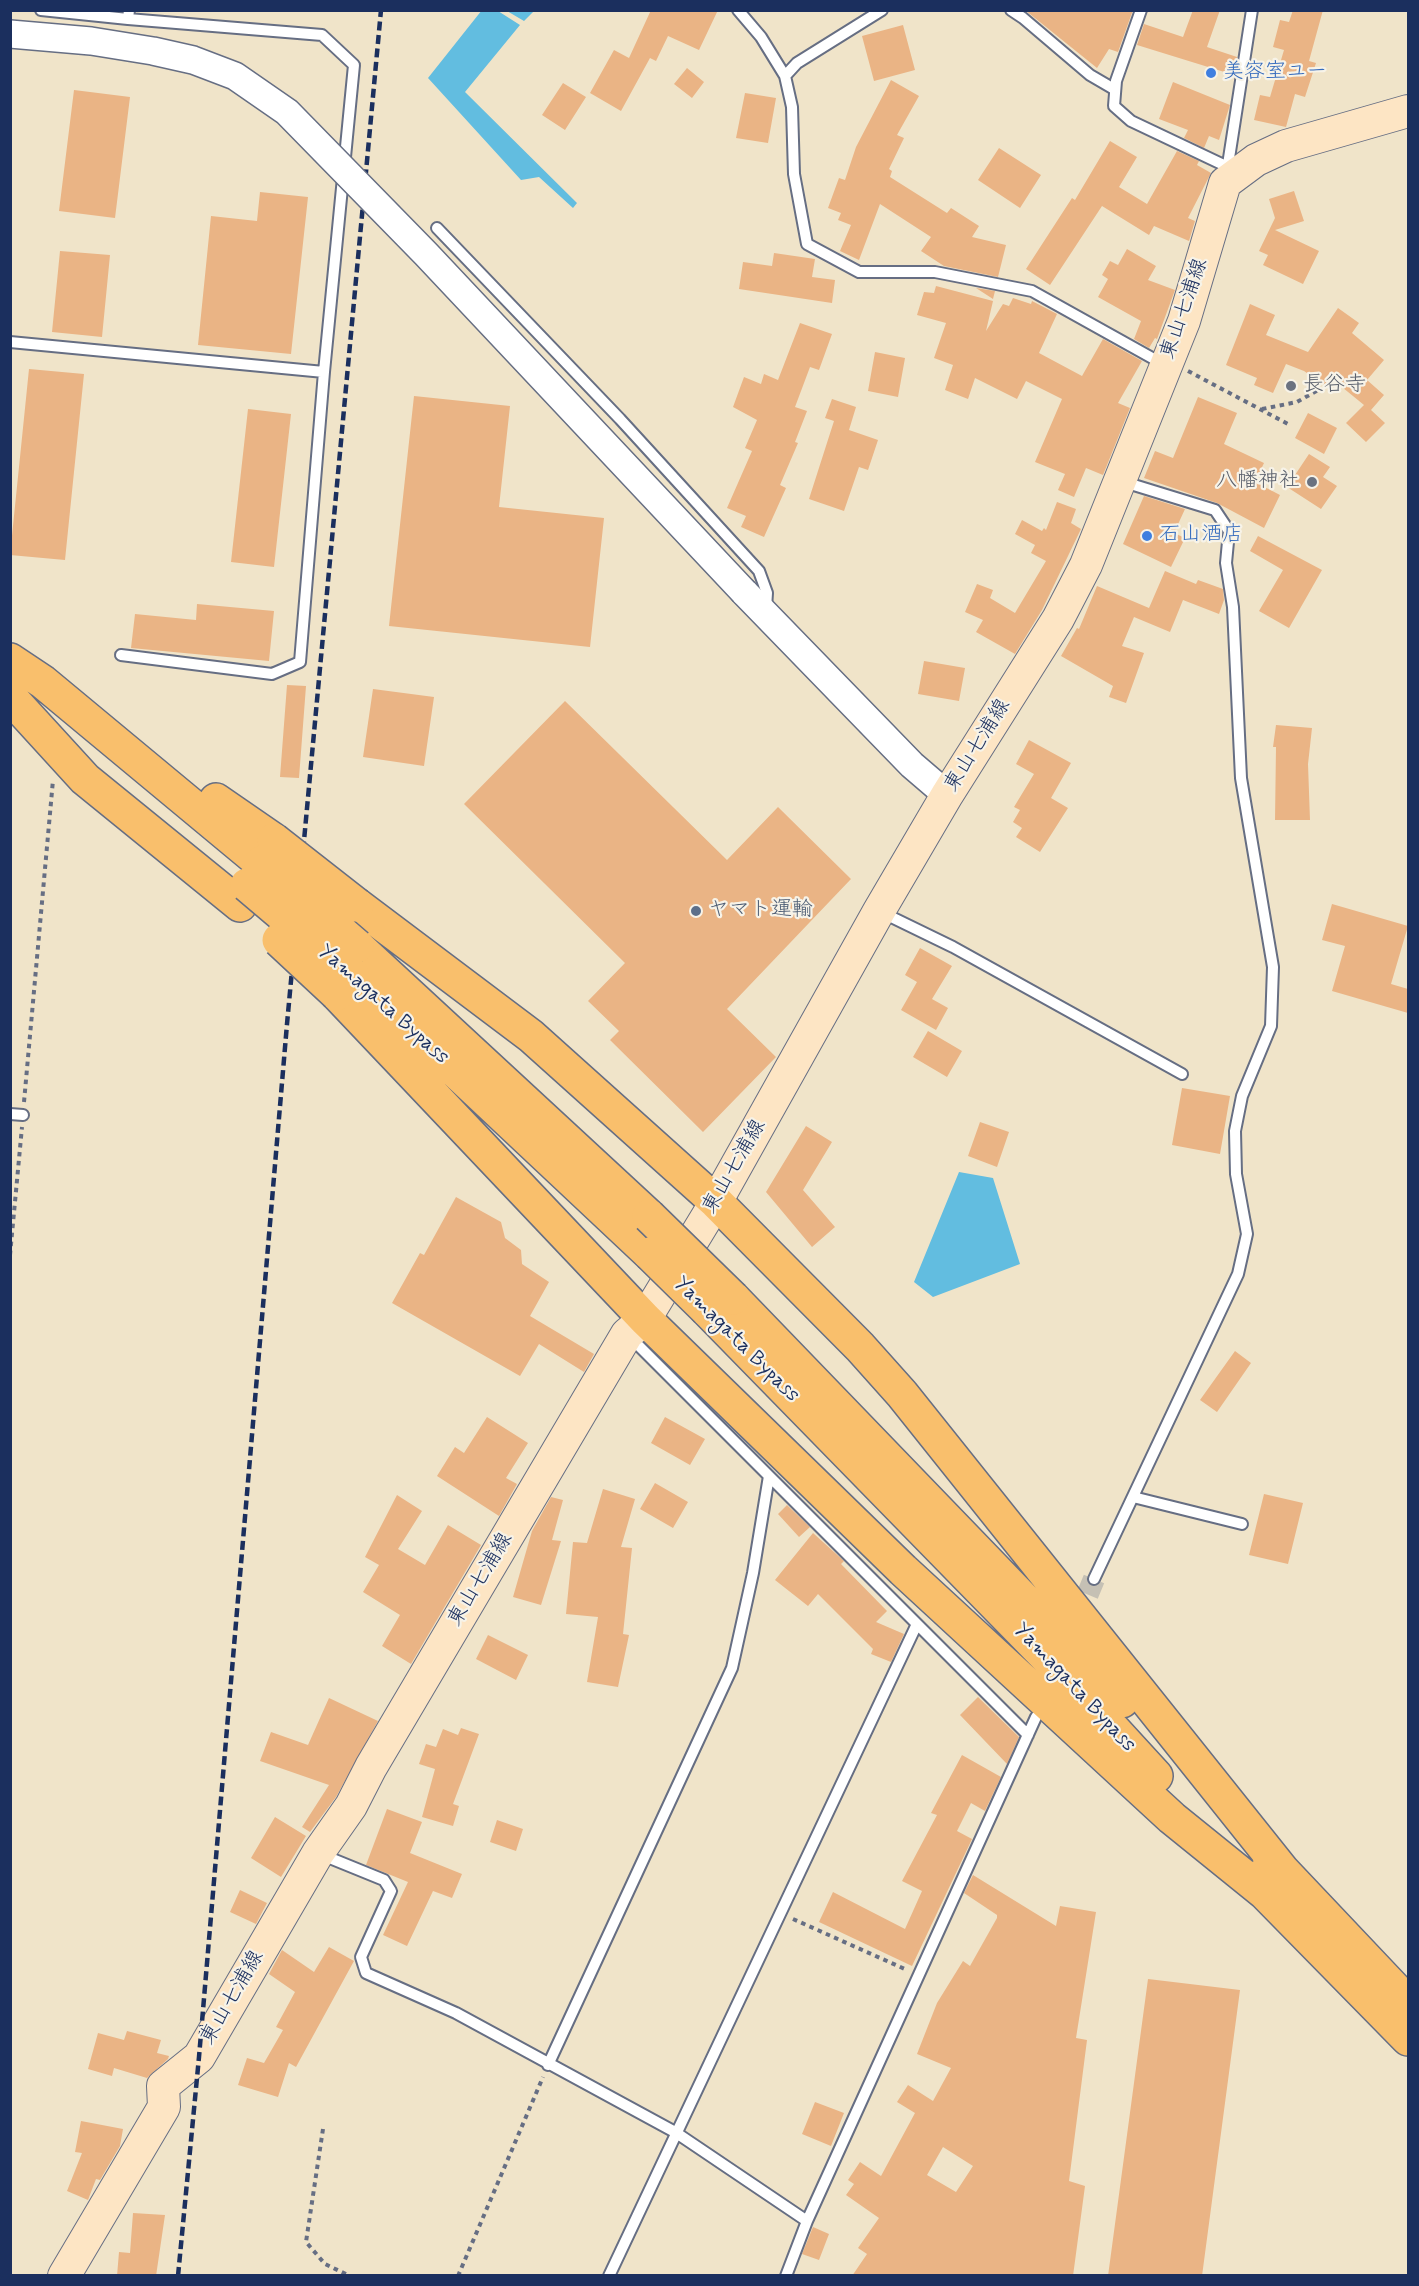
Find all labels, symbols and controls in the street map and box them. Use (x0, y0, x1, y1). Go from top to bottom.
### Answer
place label: 美容室ユー (1223, 60, 1327, 86)
marker: 美容室ユー (1204, 66, 1218, 80)
street label: 東山七浦線 (1156, 255, 1214, 363)
place label: 長谷寺 (1303, 373, 1366, 399)
marker: 長谷寺 (1284, 379, 1298, 393)
place label: 八幡神社 (1216, 469, 1300, 495)
marker: 八幡神社 (1305, 475, 1319, 489)
place label: 石山酒店 (1159, 523, 1243, 549)
marker: 石山酒店 (1140, 529, 1154, 543)
street label: 東山七浦線 (939, 695, 1017, 797)
place label: ヤマト運輸 (708, 898, 813, 924)
marker: ヤマト運輸 (689, 904, 703, 918)
street label: Yamagata Bypass (312, 940, 454, 1070)
street label: 東山七浦線 (698, 1115, 772, 1219)
street label: Yamagata Bypass (668, 1272, 804, 1408)
street label: 東山七浦線 (443, 1529, 519, 1631)
street label: Yamagata Bypass (1008, 1618, 1140, 1758)
street label: 東山七浦線 (196, 1946, 270, 2050)

